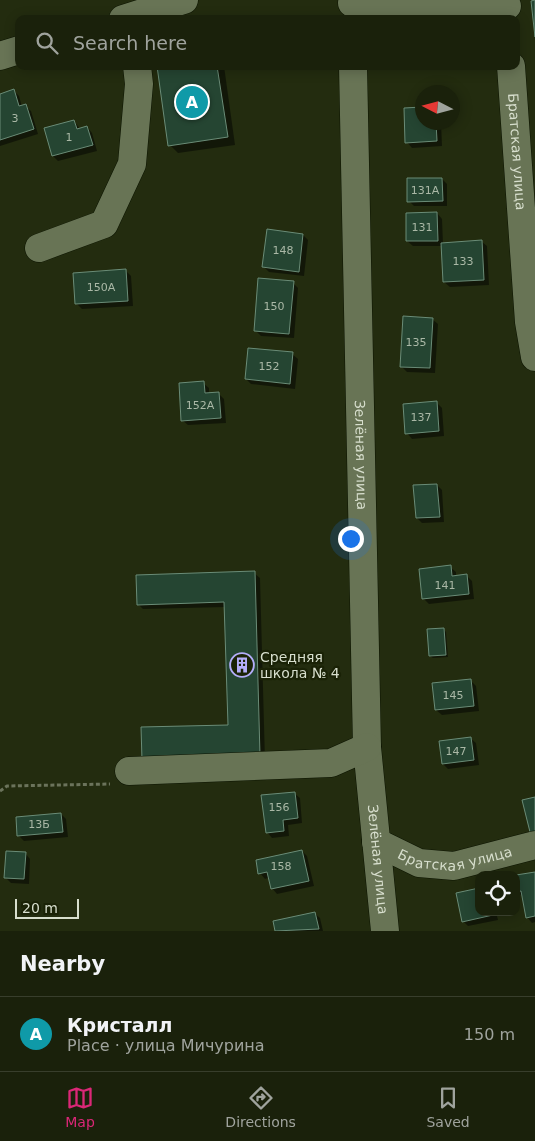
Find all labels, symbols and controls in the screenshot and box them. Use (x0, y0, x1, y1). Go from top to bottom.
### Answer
search box (15, 15, 520, 70)
icon: search (33, 29, 61, 57)
text: Search here (73, 32, 187, 54)
pin: A (176, 83, 208, 121)
north arrow (415, 85, 460, 130)
street label: Братская улица (505, 93, 529, 211)
house number: 3 (12, 112, 19, 125)
house number: 1 (66, 131, 73, 144)
house number: 131А (411, 184, 440, 197)
house number: 131 (412, 221, 433, 234)
house number: 148 (273, 244, 294, 257)
house number: 133 (453, 255, 474, 268)
house number: 150А (87, 281, 116, 294)
house number: 150 (264, 300, 285, 313)
house number: 135 (406, 336, 427, 349)
house number: 152 (259, 360, 280, 373)
house number: 152А (186, 399, 215, 412)
street label: Зелёная улица (352, 400, 370, 510)
house number: 137 (411, 411, 432, 424)
your location (338, 526, 364, 552)
house number: 141 (435, 579, 456, 592)
place label: Средняя школа № 4 (260, 649, 340, 681)
building icon: Средняя школа № 4 (229, 652, 255, 678)
house number: 145 (443, 689, 464, 702)
house number: 147 (446, 745, 467, 758)
house number: 156 (269, 801, 290, 814)
street label: Зелёная улица (365, 804, 391, 915)
house number: 13Б (28, 818, 50, 831)
street label: Братская улица (395, 843, 514, 874)
house number: 158 (271, 860, 292, 873)
map controls (475, 871, 520, 916)
button: locate (475, 871, 520, 916)
scale bar (15, 896, 79, 919)
text: 20 m (22, 900, 58, 916)
text: Nearby (20, 952, 105, 976)
text: Кристалл (67, 1014, 172, 1036)
text: A (30, 1025, 42, 1044)
text: 150 m (464, 1025, 515, 1044)
text: Place · улица Мичурина (67, 1036, 265, 1055)
tab: Map (65, 1084, 95, 1130)
tab: Directions (225, 1084, 296, 1130)
tab: Saved (426, 1084, 470, 1130)

